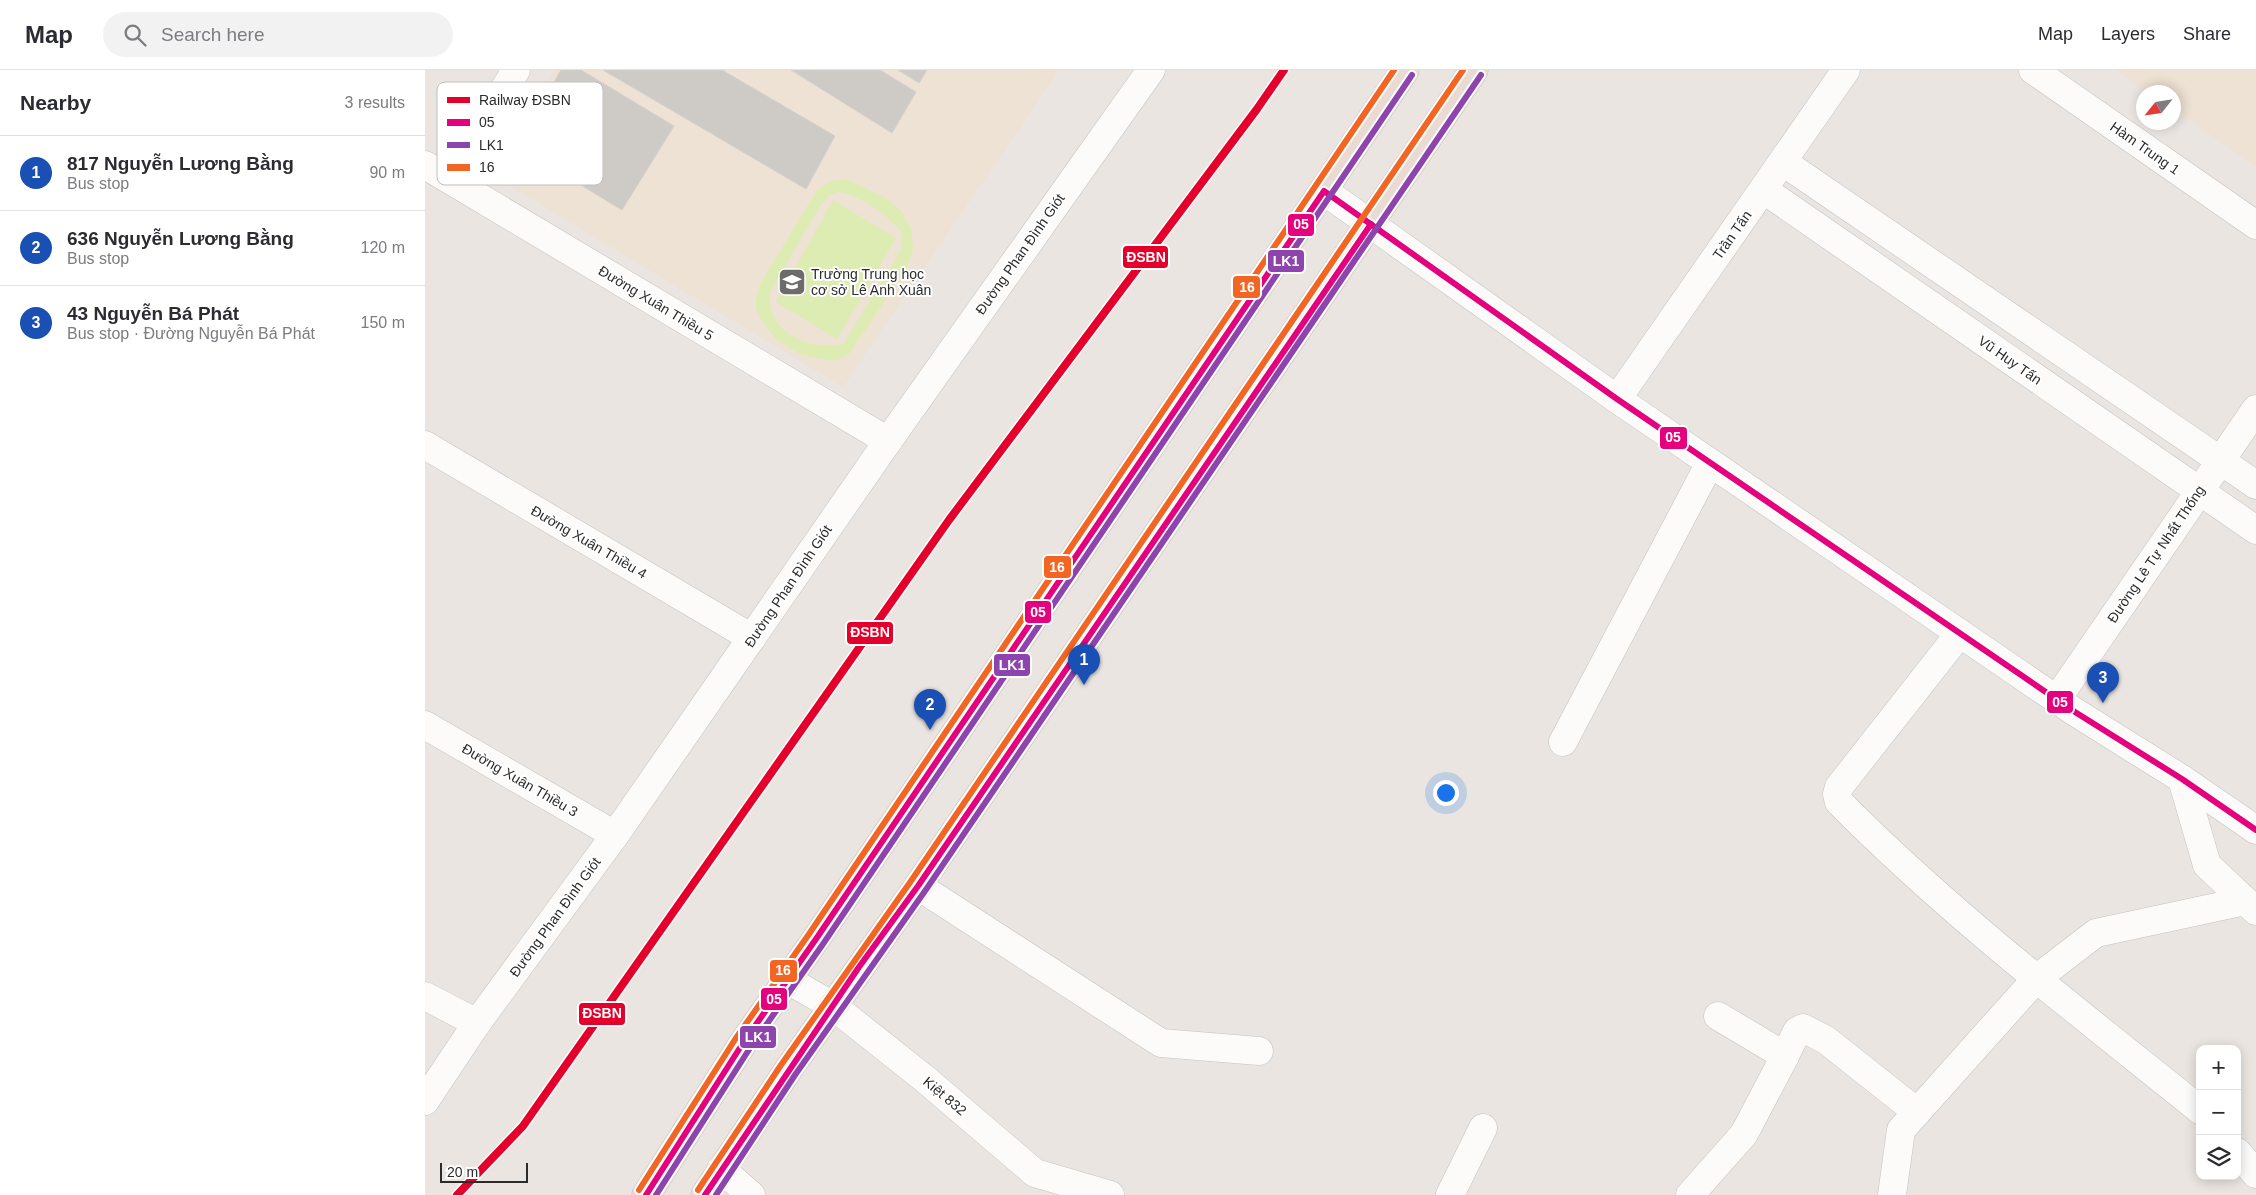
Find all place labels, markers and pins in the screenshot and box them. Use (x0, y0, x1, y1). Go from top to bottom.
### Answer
place label: Trường Trung học cơ sở Lê Anh Xuân (811, 266, 931, 298)
school or university icon: Trường Trung học cơ sở Lê Anh Xuân (777, 267, 807, 297)
pin: 1 (1068, 644, 1100, 685)
pin: 3 (2087, 662, 2119, 703)
pin: 2 (914, 689, 946, 730)

